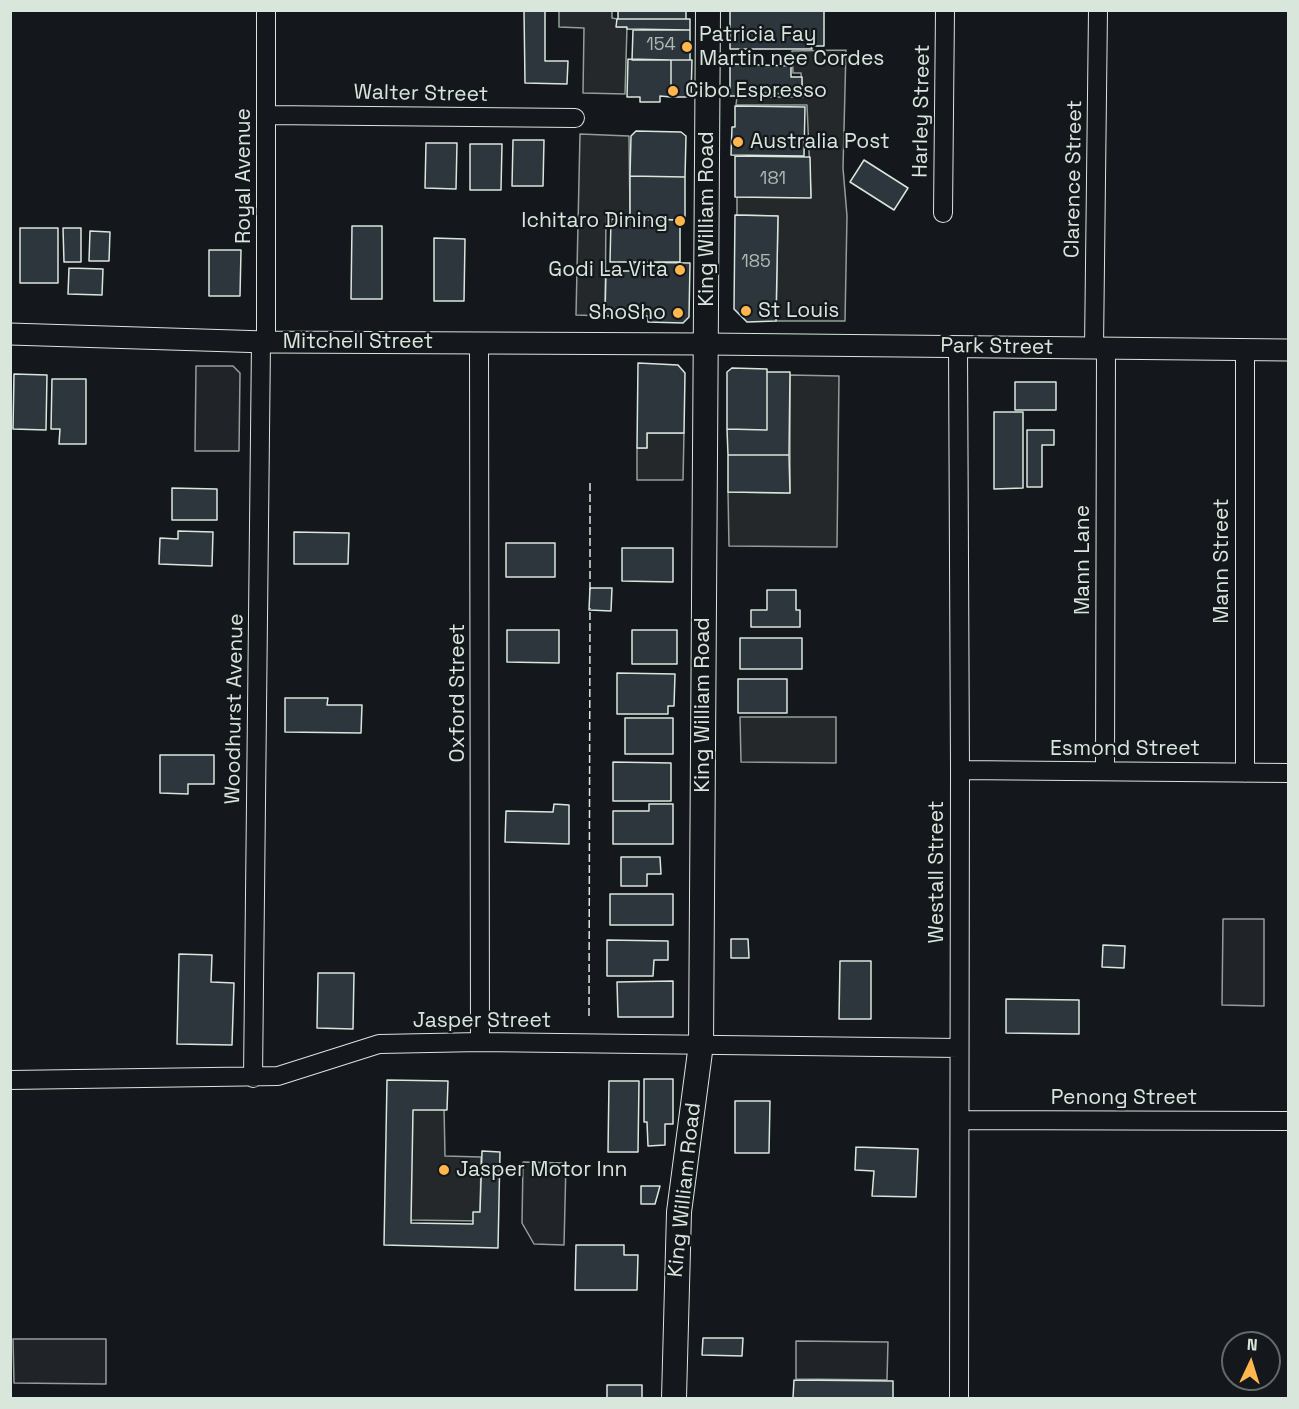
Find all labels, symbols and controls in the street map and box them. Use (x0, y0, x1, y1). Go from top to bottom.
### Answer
place label: Patricia Fay Martin nee Cordes (699, 22, 884, 72)
house number: 154 (646, 34, 676, 56)
marker: Patricia Fay Martin nee Cordes (680, 40, 694, 54)
street label: Harley Street (908, 44, 936, 178)
place label: Cibo Espresso (685, 78, 827, 104)
street label: Walter Street (353, 80, 489, 108)
marker: Cibo Espresso (666, 84, 680, 98)
street label: Clarence Street (1060, 100, 1088, 258)
street label: Royal Avenue (231, 108, 257, 244)
place label: Australia Post (750, 129, 890, 155)
street label: King William Road (694, 131, 720, 307)
marker: Australia Post (731, 135, 745, 149)
house number: 181 (760, 168, 786, 190)
place label: Ichitaro Dining (521, 208, 668, 234)
marker: Ichitaro Dining (673, 214, 687, 228)
house number: 185 (741, 251, 771, 273)
place label: Godi La Vita (548, 257, 668, 283)
marker: Godi La Vita (673, 263, 687, 277)
place label: St Louis (758, 298, 839, 324)
place label: ShoSho (589, 300, 666, 326)
marker: St Louis (739, 304, 753, 318)
marker: ShoSho (671, 306, 685, 320)
street label: Mitchell Street (283, 329, 433, 355)
street label: Park Street (940, 333, 1054, 361)
street label: Mann Street (1209, 498, 1235, 624)
street label: Mann Lane (1070, 505, 1096, 615)
street label: Woodhurst Avenue (221, 613, 249, 805)
street label: King William Road (690, 617, 716, 793)
street label: Oxford Street (445, 624, 471, 762)
street label: Esmond Street (1050, 736, 1200, 762)
street label: Westall Street (924, 801, 950, 943)
street label: Jasper Street (413, 1008, 551, 1034)
street label: Penong Street (1051, 1085, 1197, 1111)
street label: King William Road (663, 1101, 707, 1279)
place label: Jasper Motor Inn (456, 1157, 627, 1183)
marker: Jasper Motor Inn (437, 1163, 451, 1177)
north arrow (1221, 1331, 1281, 1391)
text: N (1246, 1334, 1258, 1355)

